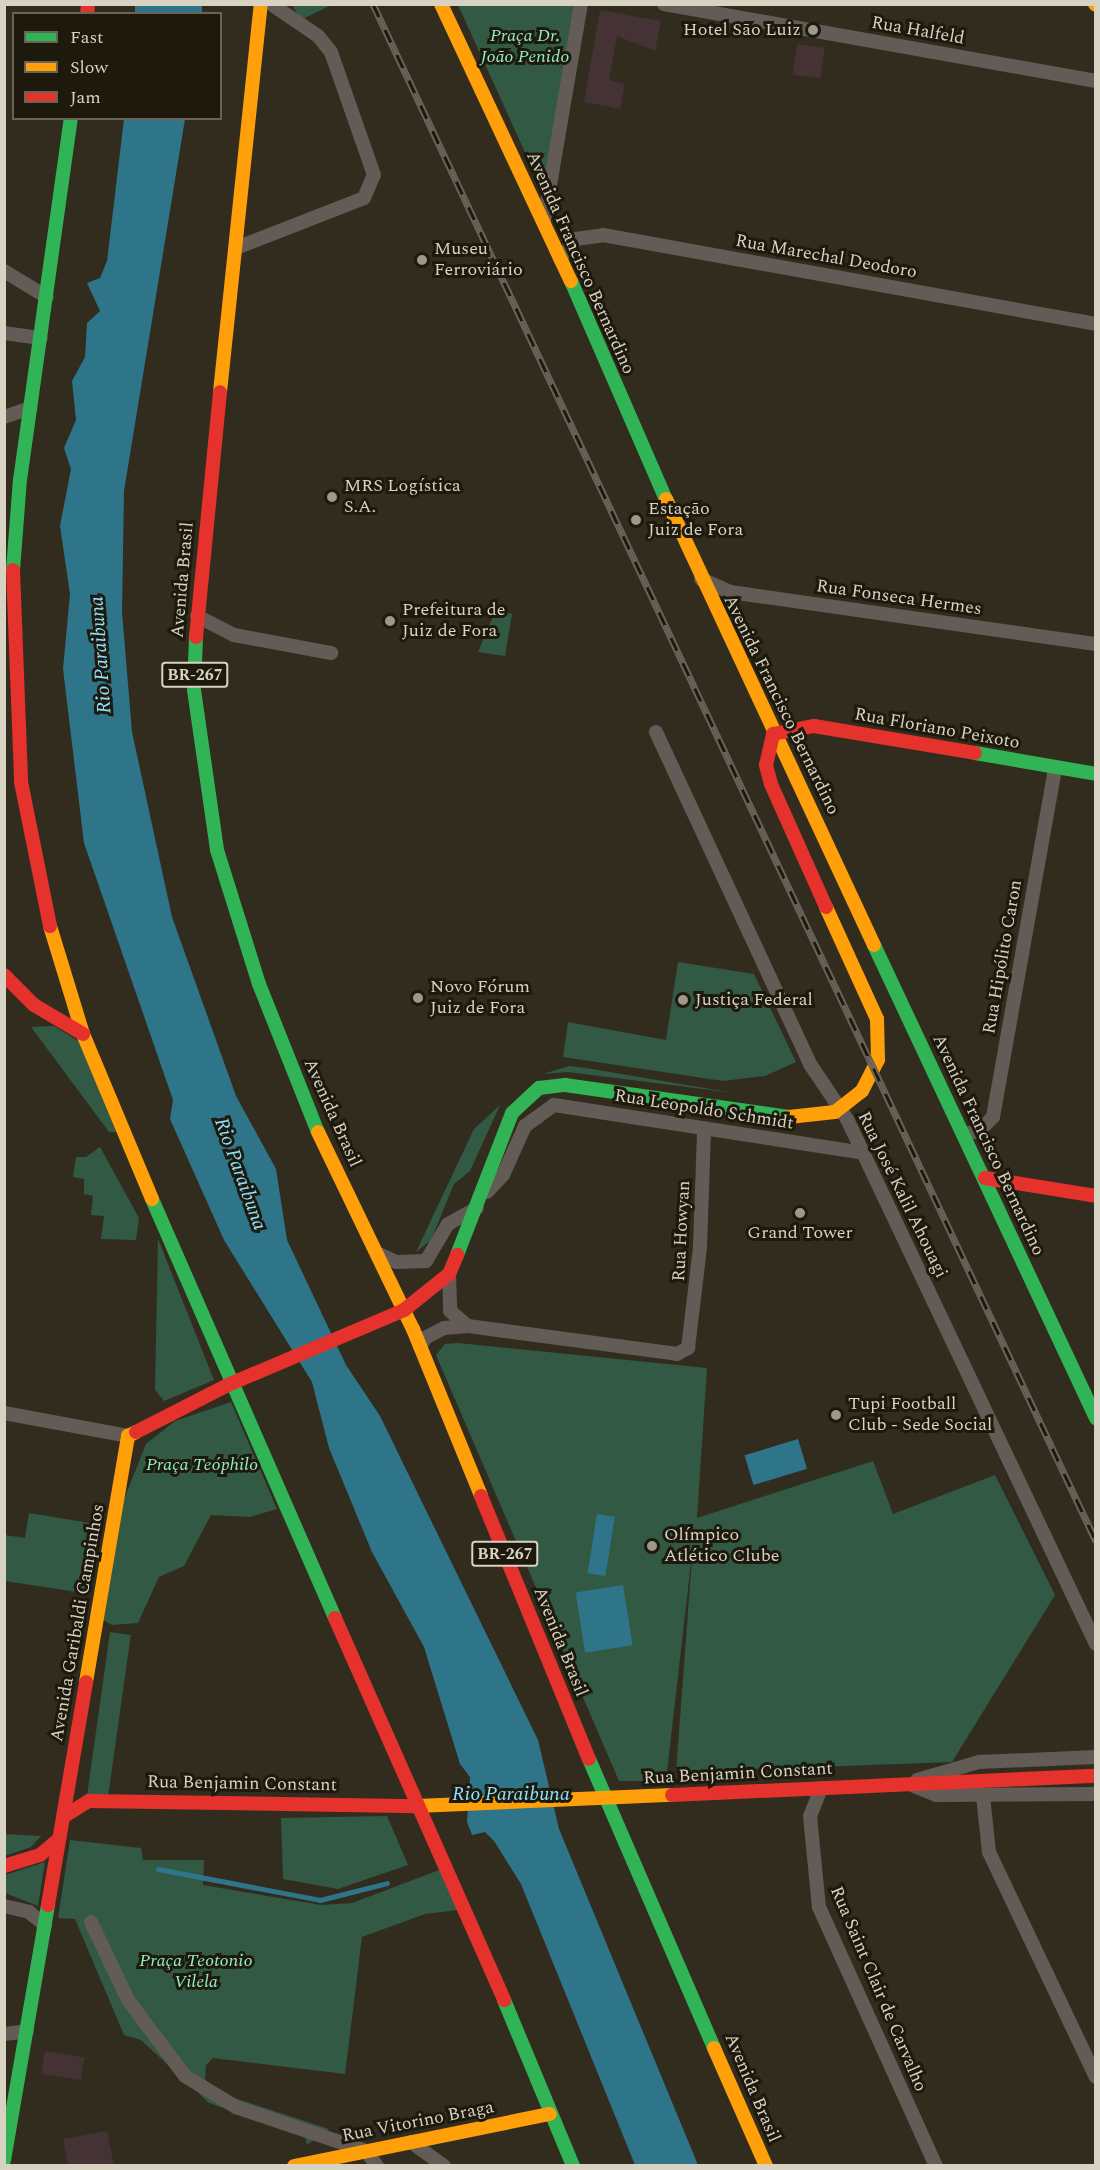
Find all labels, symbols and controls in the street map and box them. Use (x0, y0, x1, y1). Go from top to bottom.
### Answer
legend (12, 12, 222, 120)
street label: Rua Halfeld (870, 12, 966, 50)
place label: Hotel São Luiz (683, 19, 801, 41)
marker: Hotel São Luiz (806, 23, 820, 37)
text: Fast (70, 24, 103, 51)
park label: Praça Dr. João Penido (481, 26, 569, 68)
text: Slow (70, 54, 108, 81)
text: Jam (70, 84, 101, 111)
street label: Avenida Francisco Bernardino (521, 148, 639, 378)
street label: Rua Marechal Deodoro (734, 230, 918, 284)
place label: Museu Ferroviário (434, 239, 523, 282)
marker: Museu Ferroviário (415, 253, 429, 267)
place label: MRS Logística S.A. (344, 476, 461, 518)
marker: MRS Logística S.A. (325, 490, 339, 504)
place label: Estação Juiz de Fora (648, 499, 743, 542)
marker: Estação Juiz de Fora (629, 513, 643, 527)
street label: Avenida Brasil (167, 521, 199, 639)
street label: Rua Fonseca Hermes (815, 576, 983, 620)
street label: Avenida Francisco Bernardino (718, 592, 844, 818)
water label: Rio Paraibuna (85, 595, 117, 715)
place label: Prefeitura de Juiz de Fora (402, 600, 506, 642)
marker: Prefeitura de Juiz de Fora (383, 614, 397, 628)
road number: BR-267 (160, 662, 230, 688)
street label: Rua Floriano Peixoto (853, 704, 1021, 754)
street label: Rua Hipólito Caron (979, 878, 1027, 1036)
place label: Novo Fórum Juiz de Fora (430, 977, 530, 1020)
place label: Justiça Federal (695, 989, 813, 1011)
marker: Novo Fórum Juiz de Fora (411, 991, 425, 1005)
marker: Justiça Federal (676, 993, 690, 1007)
street label: Avenida Francisco Bernardino (927, 1031, 1049, 1259)
street label: Avenida Brasil (299, 1056, 365, 1170)
street label: Rua Leopoldo Schmidt (613, 1085, 795, 1135)
street label: Rua José Kalil Ahouagi (852, 1108, 952, 1282)
water label: Rio Paraibuna (209, 1115, 271, 1233)
street label: Rua Howyan (669, 1180, 695, 1282)
marker: Grand Tower (793, 1206, 807, 1220)
place label: Grand Tower (747, 1222, 853, 1244)
place label: Tupi Football Club - Sede Social (848, 1394, 992, 1436)
marker: Tupi Football Club - Sede Social (829, 1408, 843, 1422)
park label: Praça Teóphilo (146, 1454, 258, 1476)
street label: Avenida Garibaldi Campinhos (46, 1502, 110, 1744)
place label: Olímpico Atlético Clube (664, 1525, 780, 1568)
marker: Olímpico Atlético Clube (645, 1539, 659, 1553)
road number: BR-267 (470, 1541, 540, 1567)
street label: Avenida Brasil (528, 1584, 592, 1700)
street label: Rua Benjamin Constant (643, 1758, 833, 1790)
street label: Rua Benjamin Constant (147, 1772, 337, 1796)
water label: Rio Paraibuna (452, 1782, 570, 1806)
street label: Rua Saint Clair de Carvalho (825, 1883, 931, 2095)
park label: Praça Teotonio Vilela (139, 1951, 253, 1994)
street label: Avenida Brasil (719, 2030, 785, 2146)
street label: Rua Vitorino Braga (340, 2097, 496, 2147)

